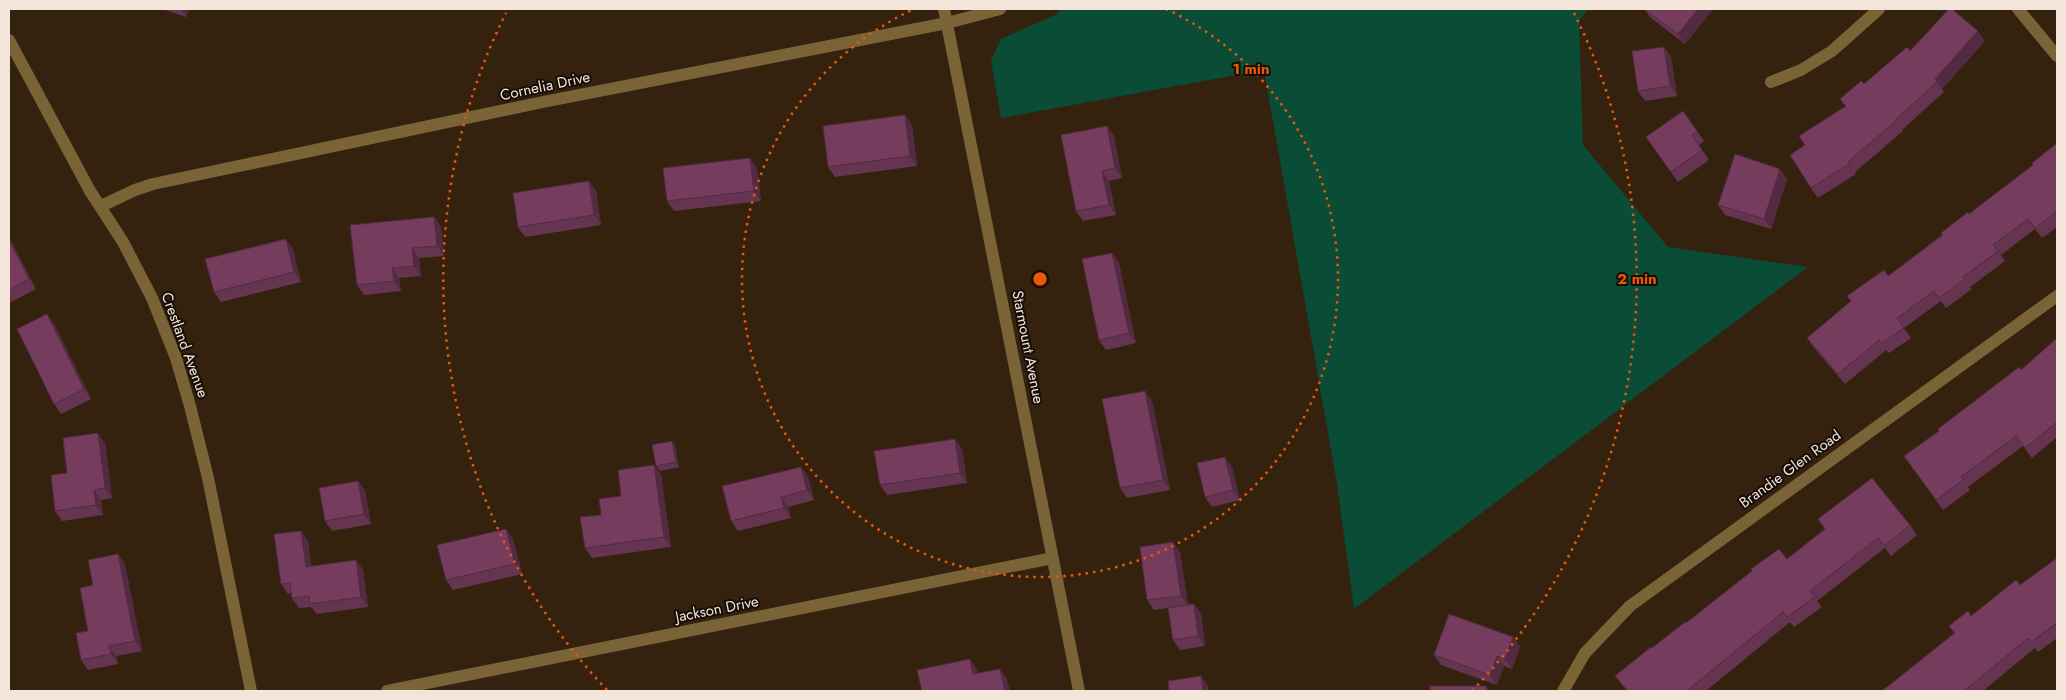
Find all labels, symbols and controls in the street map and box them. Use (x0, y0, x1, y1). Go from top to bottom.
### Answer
text: 1 min (1232, 58, 1270, 80)
street label: Cornelia Drive (498, 66, 592, 106)
text: 2 min (1617, 268, 1657, 290)
centre of rings (1031, 270, 1049, 288)
street label: Crestland Avenue (156, 289, 214, 401)
street label: Starmount Avenue (1006, 289, 1050, 406)
street label: Brandie Glen Road (1735, 425, 1845, 513)
street label: Jackson Drive (671, 590, 761, 628)

